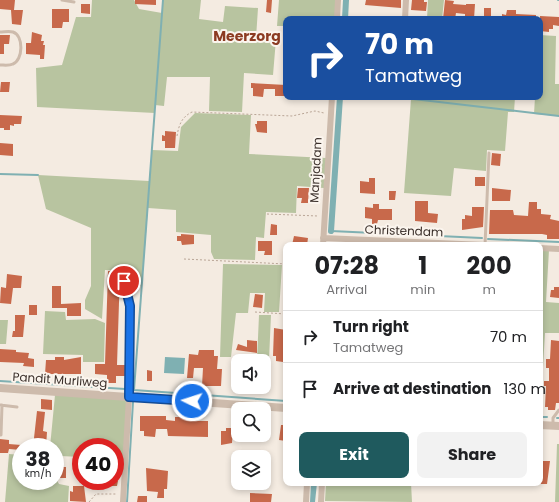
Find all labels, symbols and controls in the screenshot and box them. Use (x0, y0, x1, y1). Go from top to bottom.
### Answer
text: 70 m (365, 25, 434, 64)
district label: Meerzorg (213, 26, 281, 46)
icon: right (299, 32, 351, 84)
text: Tamatweg (365, 63, 462, 88)
street label: Manjadam (305, 137, 326, 203)
street label: Christendam (364, 221, 444, 240)
text: 07:28 (314, 249, 379, 282)
text: 1 (418, 249, 427, 282)
text: 200 (467, 249, 512, 282)
pin (107, 264, 141, 298)
icon: arrive (113, 270, 135, 292)
text: Arrival (326, 280, 367, 299)
text: min (410, 280, 435, 299)
text: m (482, 280, 496, 299)
text: Turn right (333, 316, 409, 337)
icon: right (299, 326, 321, 348)
text: 70 m (490, 326, 527, 347)
text: Tamatweg (333, 338, 403, 357)
map controls (231, 354, 271, 490)
button: sound (231, 354, 271, 394)
street label: Pandit Murliweg (12, 368, 108, 391)
icon: arrive (299, 378, 321, 400)
text: Arrive at destination (333, 378, 491, 399)
text: 130 m (503, 378, 546, 399)
position arrow (171, 380, 213, 422)
button: search (231, 402, 271, 442)
button: Exit (299, 432, 409, 478)
button: Share (417, 432, 527, 478)
speed limit sign: 40 (72, 438, 124, 490)
text: 38 (25, 445, 51, 473)
button: layers (231, 450, 271, 490)
text: km/h (25, 466, 51, 481)

